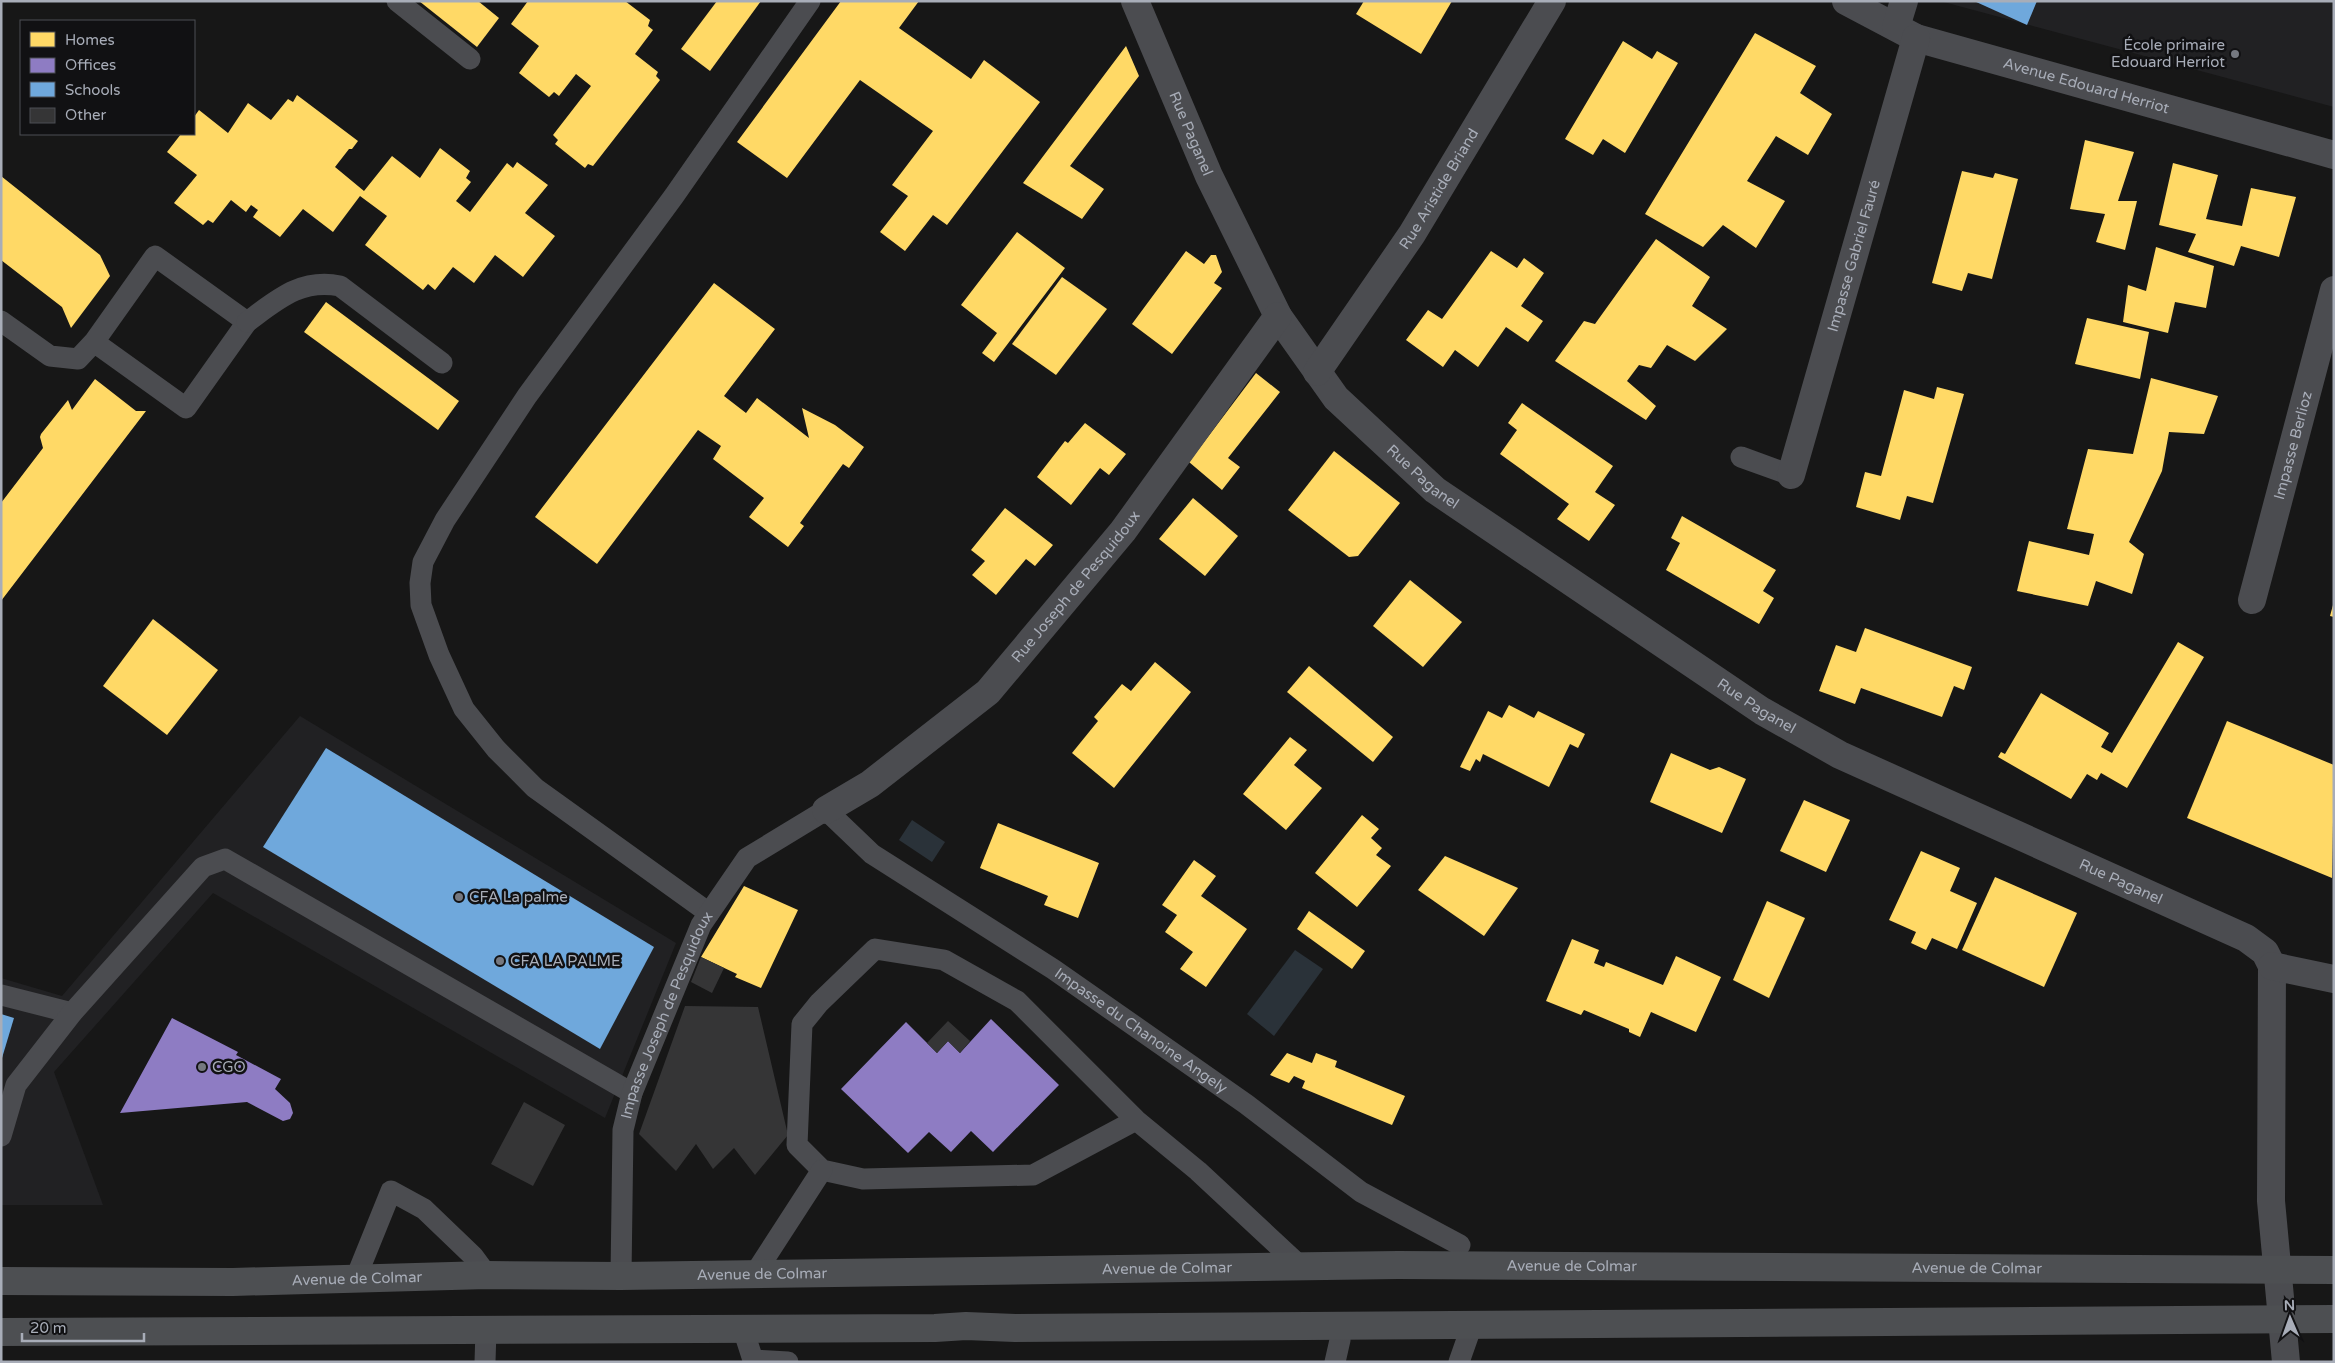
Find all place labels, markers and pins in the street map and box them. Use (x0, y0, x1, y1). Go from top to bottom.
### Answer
place label: École primaire Edouard Herriot (2111, 36, 2225, 71)
marker: École primaire Edouard Herriot (2229, 48, 2241, 60)
place label: CFA La palme (469, 888, 568, 906)
marker: CFA La palme (453, 891, 465, 903)
place label: CFA LA PALME (510, 952, 621, 970)
marker: CFA LA PALME (494, 955, 506, 967)
place label: CGO (212, 1058, 246, 1076)
marker: CGO (196, 1061, 208, 1073)

